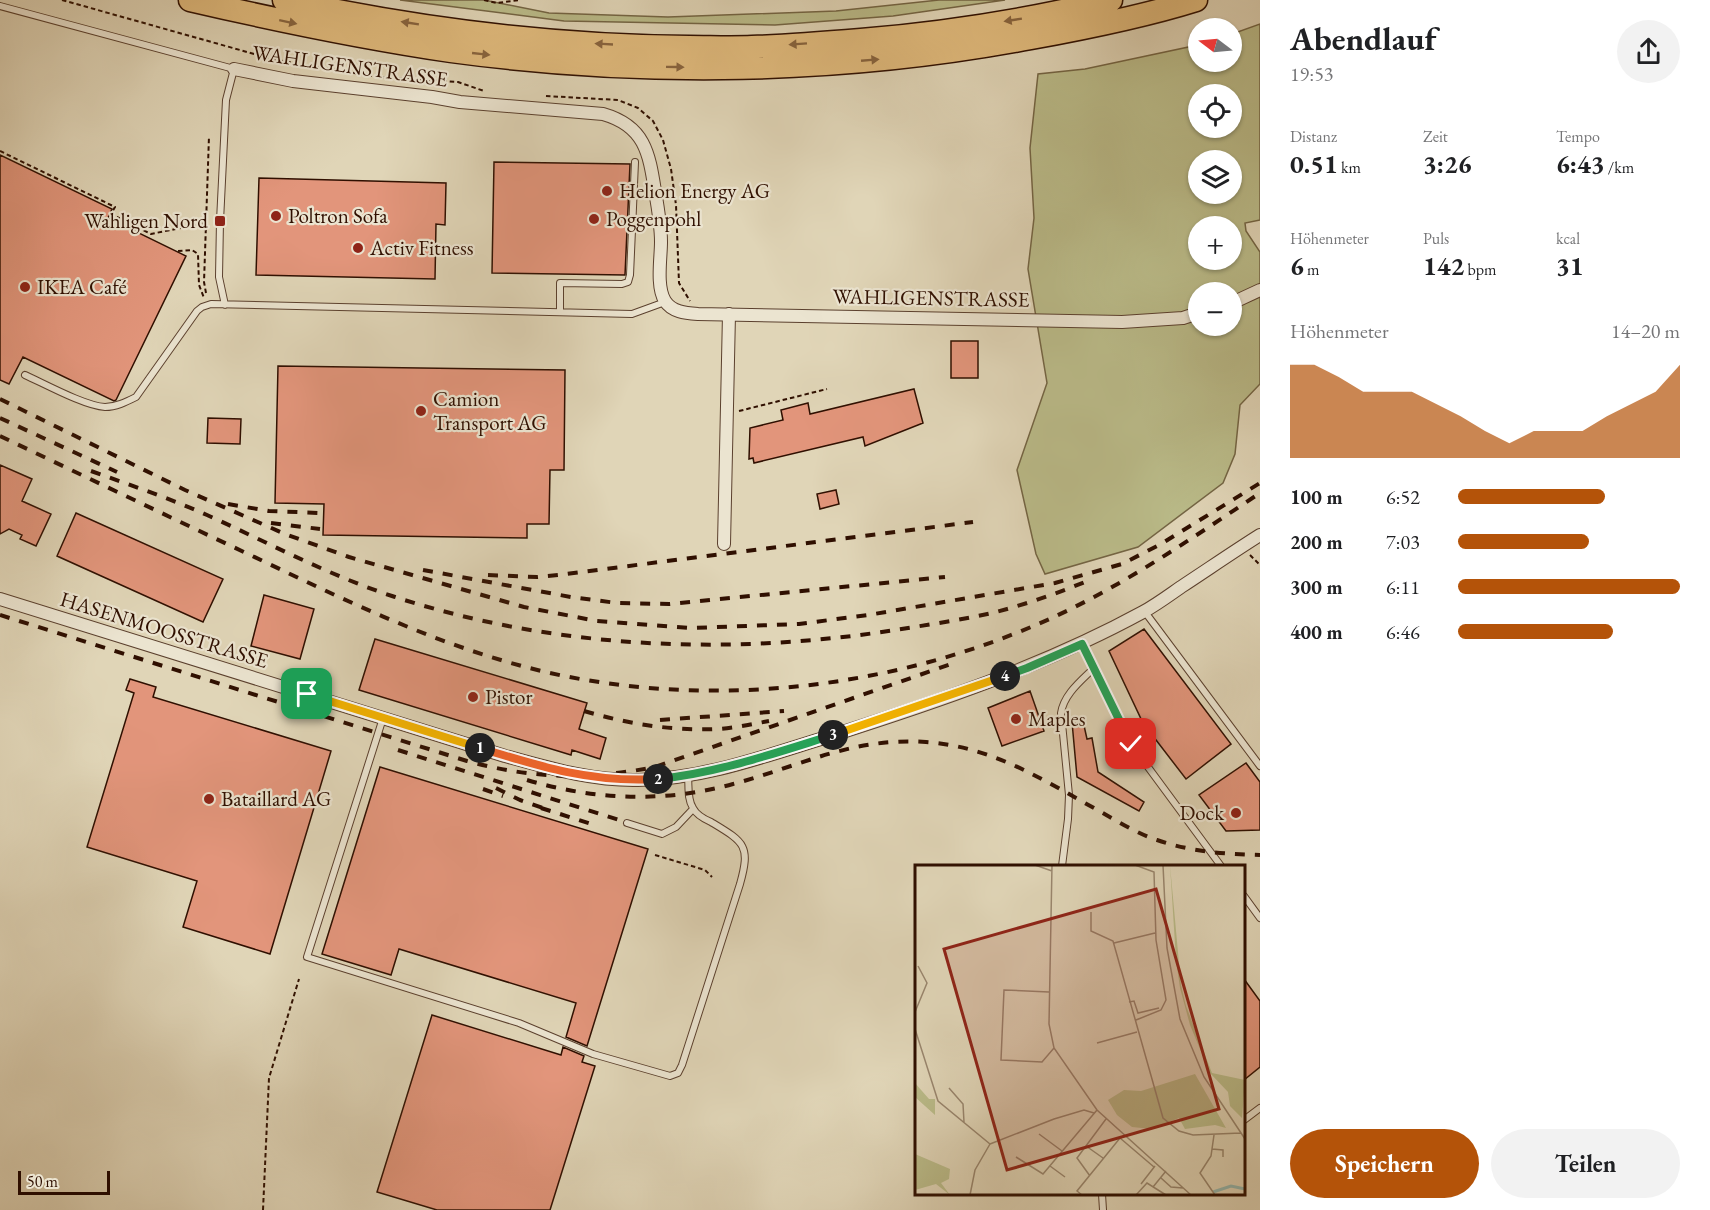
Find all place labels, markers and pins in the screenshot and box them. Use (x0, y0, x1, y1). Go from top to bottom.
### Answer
place label: Helion Energy AG (619, 177, 770, 204)
marker: Helion Energy AG (600, 184, 614, 198)
place label: Poltron Sofa (288, 202, 388, 229)
place label: Poggenpohl (606, 205, 701, 232)
place label: Wahligen Nord (84, 207, 208, 234)
marker: Poltron Sofa (269, 209, 283, 223)
marker: Poggenpohl (587, 212, 601, 226)
marker: Wahligen Nord (213, 214, 227, 228)
place label: Activ Fitness (369, 234, 474, 261)
marker: Activ Fitness (351, 241, 365, 255)
place label: IKEA Café (37, 273, 127, 300)
marker: IKEA Café (18, 280, 32, 294)
place label: Camion Transport AG (433, 385, 547, 436)
marker: Camion Transport AG (414, 404, 428, 418)
pin: 4 (990, 661, 1020, 691)
pin (281, 668, 332, 719)
place label: Pistor (485, 683, 533, 710)
marker: Pistor (466, 690, 480, 704)
place label: Maples (1028, 705, 1086, 732)
marker: Maples (1009, 712, 1023, 726)
pin (1105, 718, 1156, 769)
pin: 3 (818, 720, 848, 750)
pin: 1 (465, 733, 495, 763)
pin: 2 (643, 764, 673, 794)
place label: Bataillard AG (221, 785, 331, 812)
marker: Bataillard AG (202, 792, 216, 806)
place label: Dock (1179, 799, 1225, 826)
marker: Dock (1229, 806, 1243, 820)

